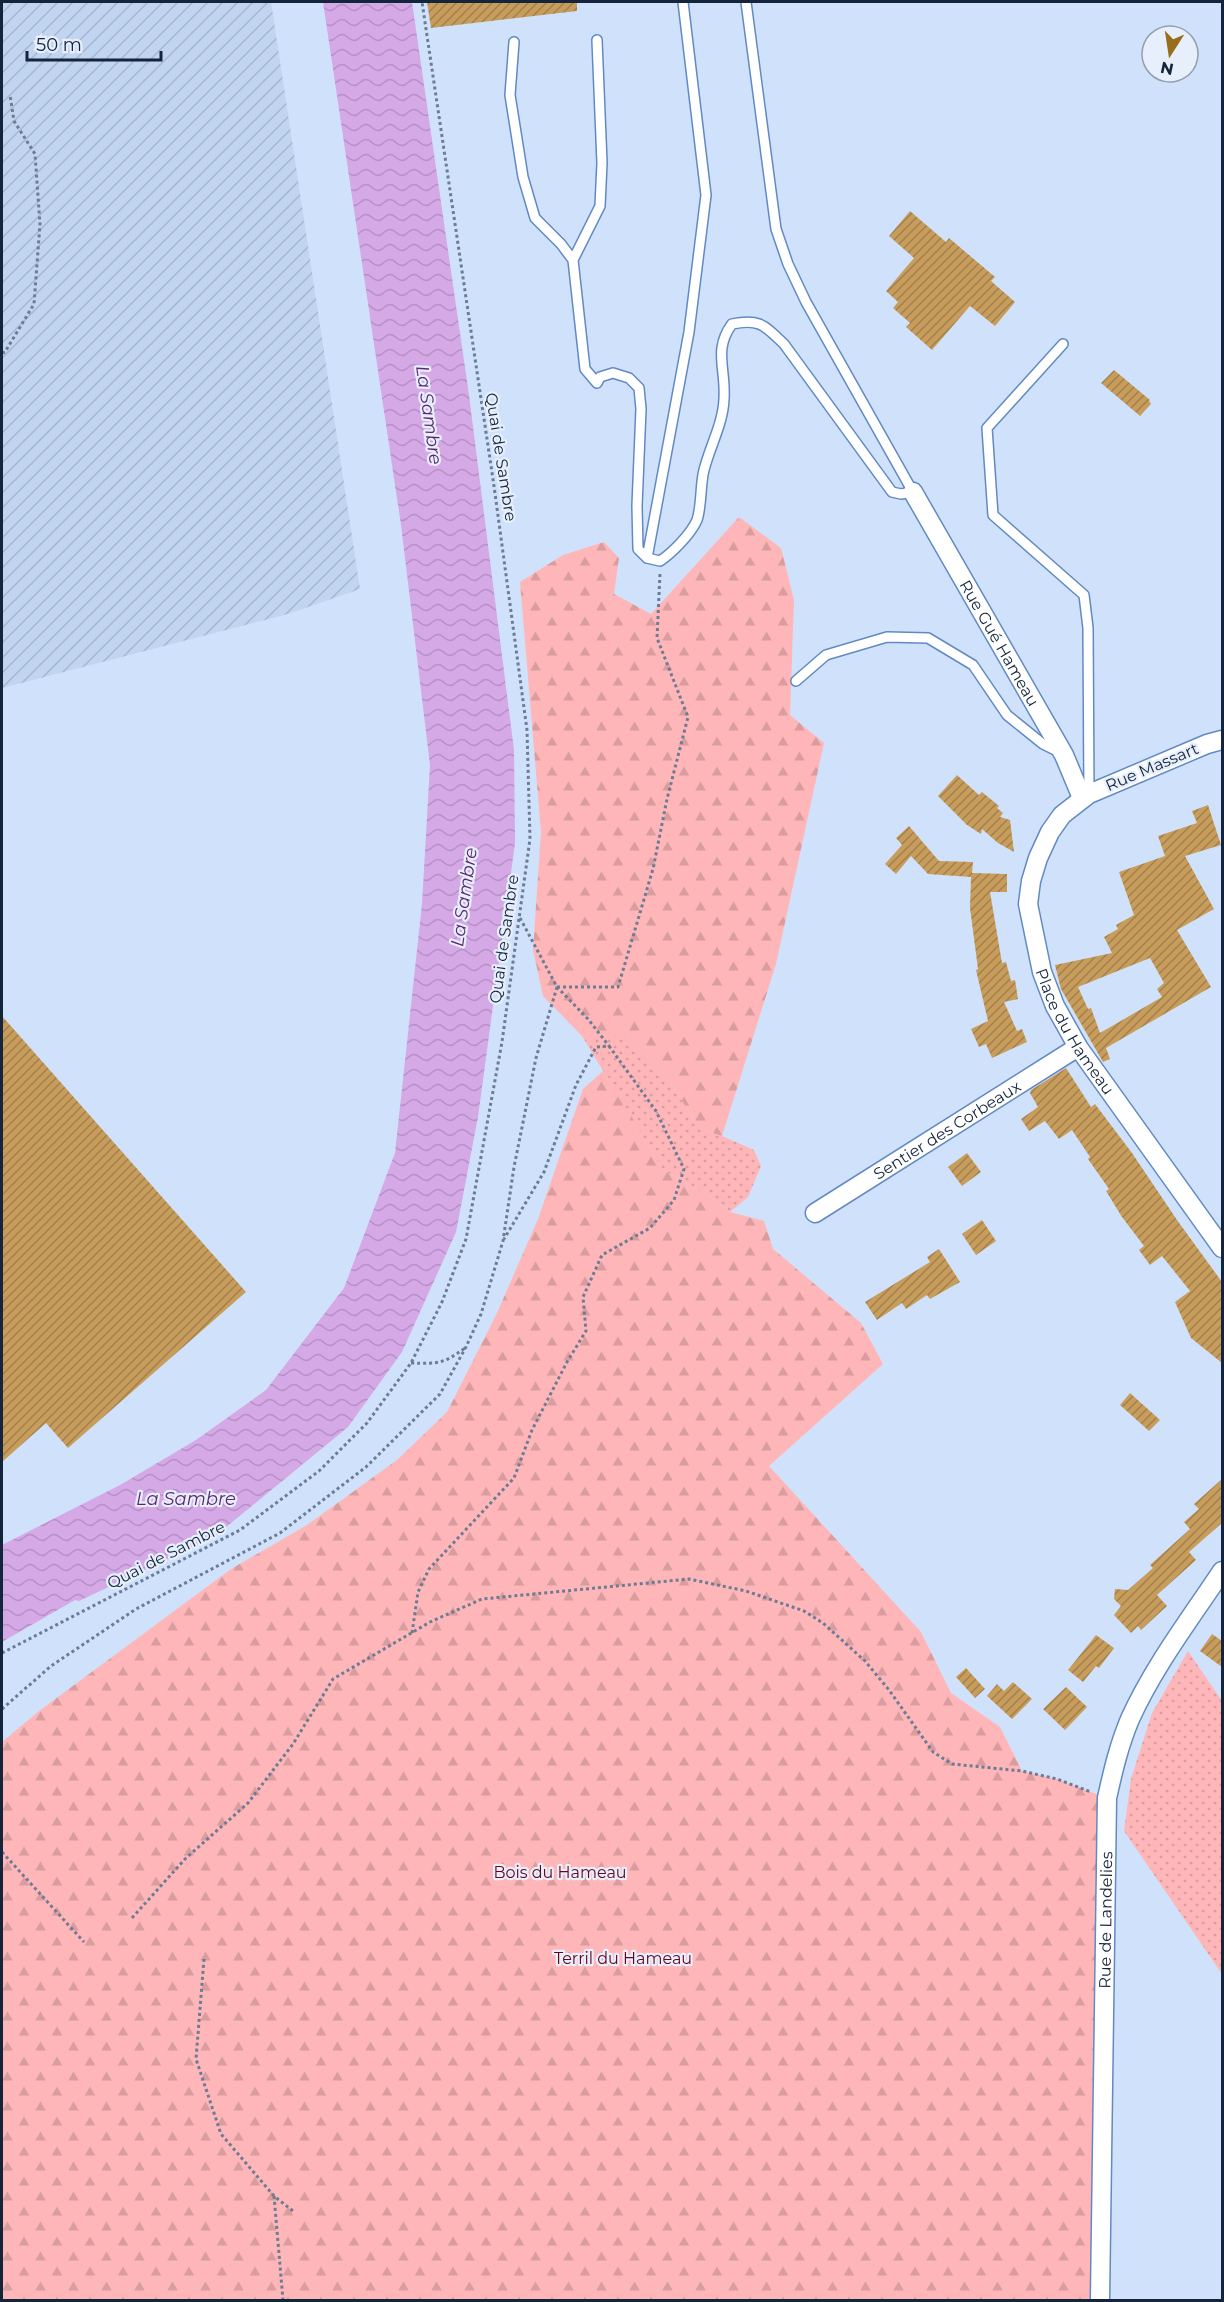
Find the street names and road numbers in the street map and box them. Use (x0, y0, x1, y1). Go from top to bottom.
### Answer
street label: Quai de Sambre (481, 391, 521, 523)
street label: Rue Gué Hameau (956, 576, 1043, 709)
street label: Rue Massart (1103, 739, 1202, 795)
street label: Quai de Sambre (486, 873, 522, 1005)
street label: Place du Hameau (1032, 965, 1118, 1098)
street label: Sentier des Corbeaux (870, 1076, 1024, 1183)
street label: Quai de Sambre (104, 1517, 228, 1593)
street label: Rue de Landelies (1095, 1851, 1116, 1989)

